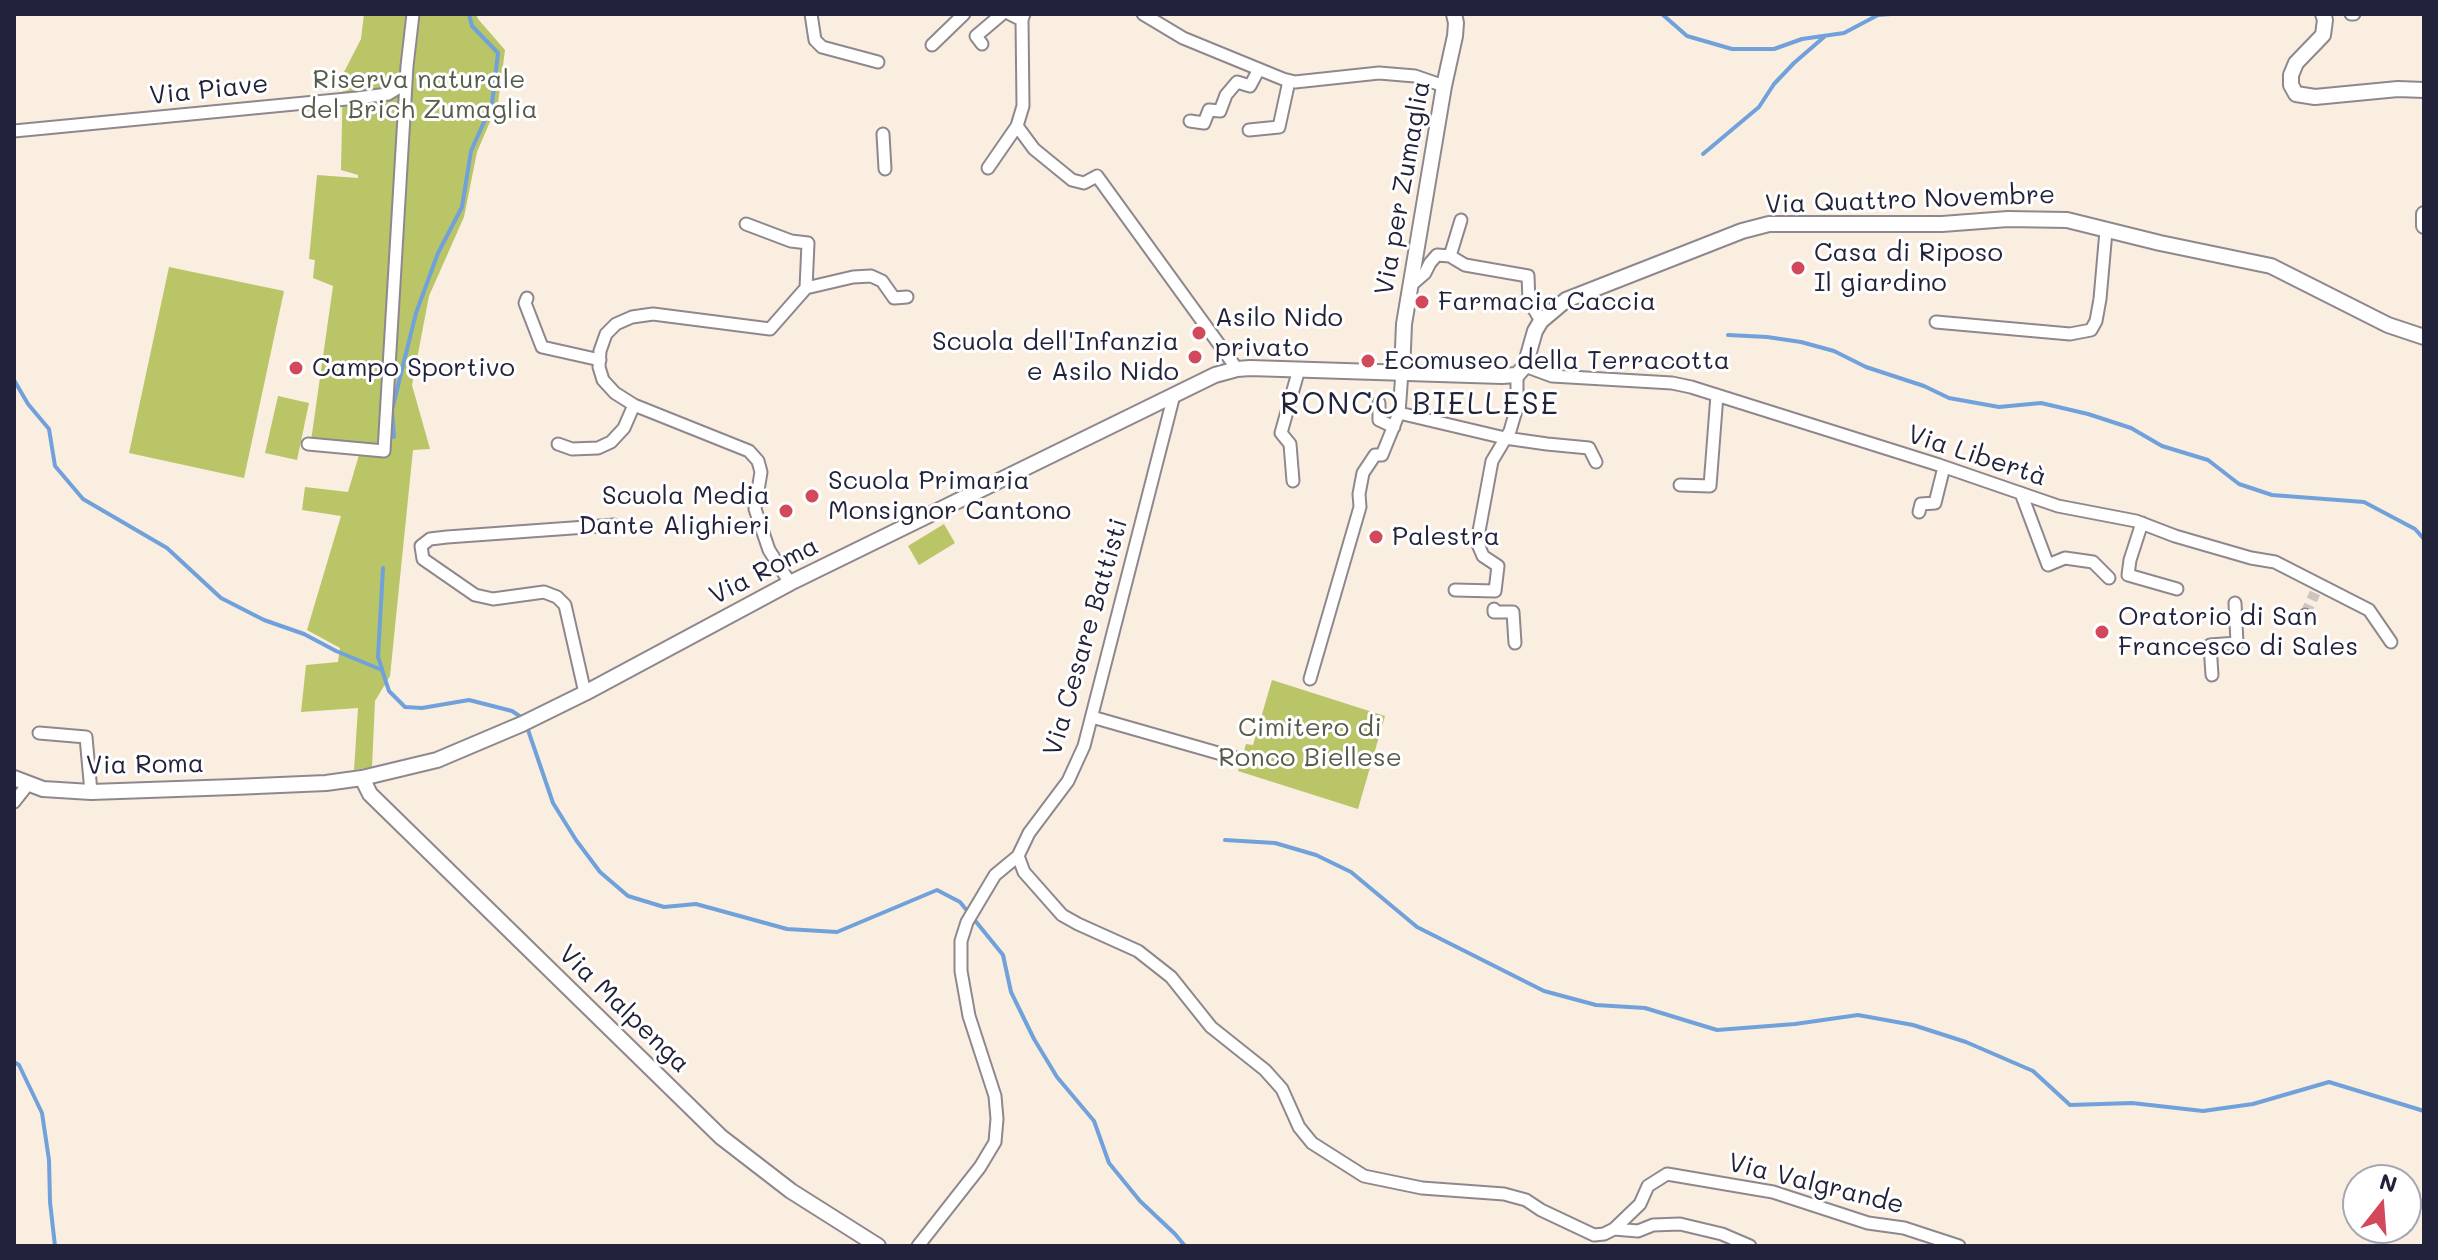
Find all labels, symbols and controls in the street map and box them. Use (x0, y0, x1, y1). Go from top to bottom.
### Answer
park label: Riserva naturale del Brich Zumaglia (300, 64, 538, 126)
street label: Via Piave (148, 68, 270, 112)
street label: Via per Zumaglia (1369, 78, 1437, 298)
street label: Via Quattro Novembre (1764, 179, 2056, 221)
place label: Casa di Riposo Il giardino (1814, 237, 2003, 298)
marker: Casa di Riposo Il giardino (1789, 259, 1807, 277)
place label: Farmacia Caccia (1438, 286, 1656, 318)
marker: Farmacia Caccia (1413, 293, 1431, 311)
place label: Asilo Nido privato (1215, 302, 1343, 364)
marker: Asilo Nido privato (1190, 324, 1208, 342)
place label: Scuola dell'Infanzia e Asilo Nido (932, 326, 1179, 388)
place label: Ecomuseo della Terracotta (1384, 345, 1730, 377)
marker: Scuola dell'Infanzia e Asilo Nido (1186, 348, 1204, 366)
place label: Campo Sportivo (312, 352, 515, 384)
marker: Ecomuseo della Terracotta (1359, 352, 1377, 370)
marker: Campo Sportivo (287, 359, 305, 377)
district label: RONCO BIELLESE (1280, 387, 1560, 423)
street label: Via Libertà (1904, 419, 2050, 493)
place label: Scuola Primaria Monsignor Cantono (828, 465, 1071, 526)
place label: Scuola Media Dante Alighieri (578, 480, 770, 542)
marker: Scuola Primaria Monsignor Cantono (803, 487, 821, 505)
marker: Scuola Media Dante Alighieri (777, 502, 795, 520)
street label: Via Cesare Battisti (1037, 515, 1135, 759)
place label: Palestra (1392, 521, 1500, 553)
marker: Palestra (1367, 528, 1385, 546)
street label: Via Roma (704, 530, 824, 612)
place label: Oratorio di San Francesco di Sales (2118, 601, 2358, 662)
marker: Oratorio di San Francesco di Sales (2093, 623, 2111, 641)
park label: Cimitero di Ronco Biellese (1218, 712, 1402, 774)
street label: Via Roma (86, 748, 204, 782)
street label: Via Malpenga (552, 939, 696, 1079)
street label: Via Valgrande (1725, 1147, 1907, 1221)
north arrow (2342, 1164, 2422, 1244)
text: N (2376, 1166, 2401, 1199)

